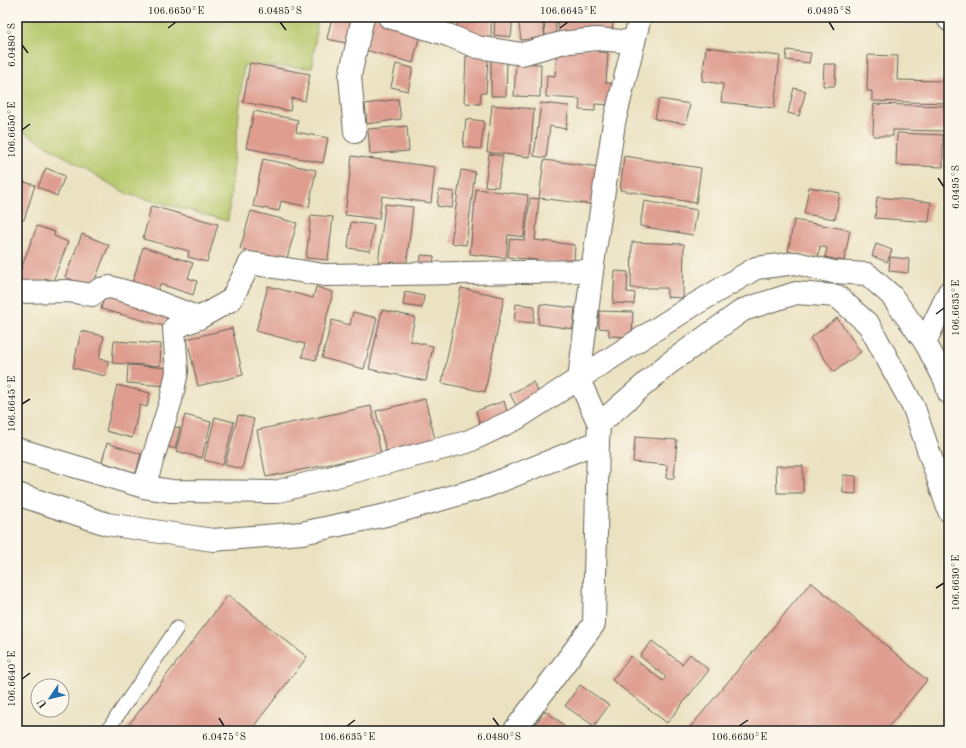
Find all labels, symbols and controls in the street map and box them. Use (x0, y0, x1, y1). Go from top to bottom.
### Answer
text: 106.6650°E (148, 6, 204, 16)
text: 6.0485°S (258, 6, 302, 16)
text: 106.6645°E (540, 6, 596, 16)
text: 6.0495°S (807, 6, 851, 16)
text: 6.0480°S (7, 23, 17, 67)
text: 106.6650°E (7, 102, 17, 158)
text: 6.0495°S (951, 165, 961, 209)
text: 106.6635°E (951, 280, 961, 336)
text: 106.6645°E (7, 376, 17, 432)
text: 106.6630°E (951, 555, 961, 611)
text: 106.6640°E (7, 651, 17, 707)
north arrow (30, 678, 70, 718)
text: U (36, 696, 50, 710)
text: 6.0475°S (202, 732, 246, 742)
text: 106.6635°E (319, 732, 375, 742)
text: 6.0480°S (477, 732, 521, 742)
text: 106.6630°E (711, 732, 767, 742)

